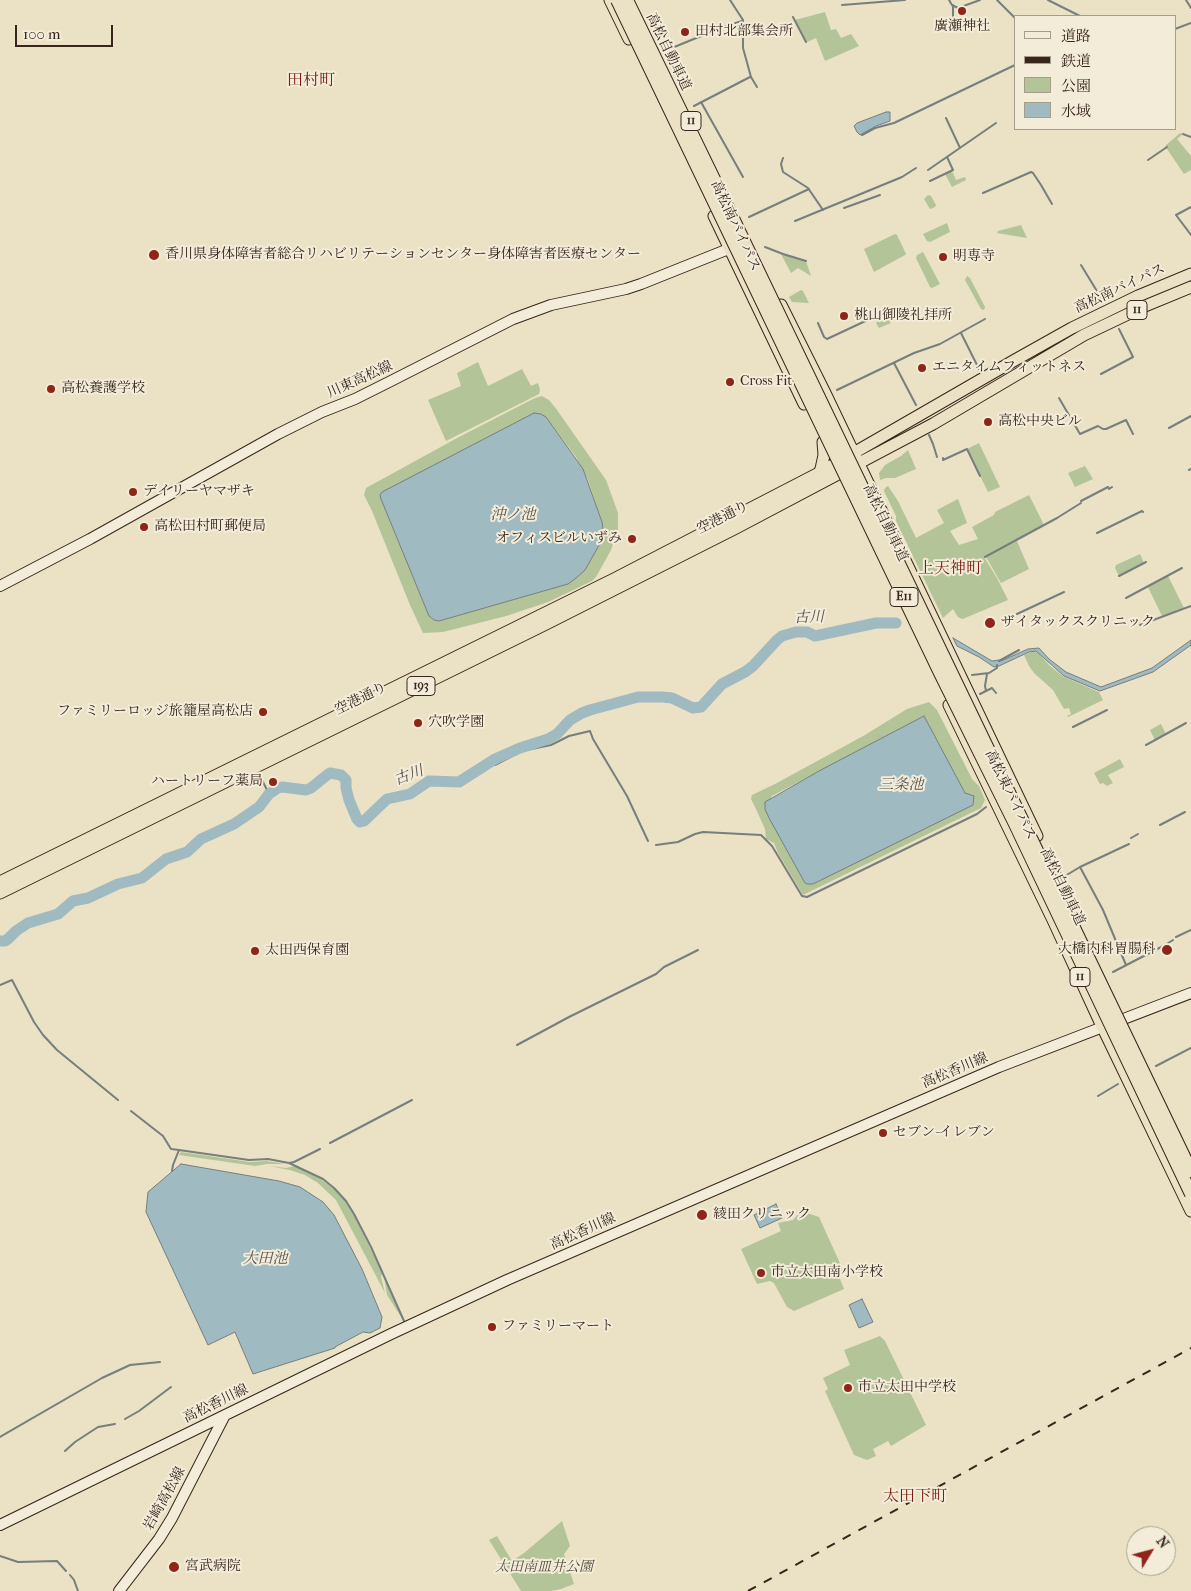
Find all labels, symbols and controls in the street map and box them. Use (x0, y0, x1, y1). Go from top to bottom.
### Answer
marker: 廣瀬神社 (956, 5, 968, 17)
street label: 高松自動車道 (642, 11, 694, 93)
scale bar (18, 15, 115, 47)
legend (1014, 15, 1176, 130)
place label: 廣瀬神社 (934, 19, 990, 35)
place label: 田村北部集会所 (695, 24, 793, 40)
text: 100 m (23, 25, 61, 43)
marker: 田村北部集会所 (679, 26, 691, 38)
text: 道路 (1061, 27, 1091, 45)
text: 鉄道 (1061, 52, 1091, 70)
district label: 田村町 (287, 71, 335, 91)
text: 公園 (1061, 77, 1091, 95)
text: 水域 (1061, 102, 1091, 120)
road number: 11 (681, 112, 701, 130)
street label: 高松南バイパス (707, 178, 763, 274)
place label: 香川県身体障害者総合リハビリテーションセンター身体障害者医療センター (165, 247, 641, 263)
marker: 香川県身体障害者総合リハビリテーションセンター身体障害者医療センター (147, 248, 161, 262)
place label: 明専寺 (953, 249, 995, 265)
marker: 明専寺 (937, 251, 949, 263)
street label: 高松南バイパス (1072, 261, 1168, 317)
road number: 11 (1127, 300, 1147, 320)
place label: 桃山御陵礼拝所 (854, 308, 952, 324)
marker: 桃山御陵礼拝所 (838, 310, 850, 322)
street label: 川東高松線 (325, 358, 395, 402)
place label: エニタイムフィットネス (932, 360, 1086, 376)
marker: エニタイムフィットネス (916, 362, 928, 374)
place label: Cross Fit (740, 374, 792, 390)
marker: Cross Fit (724, 376, 736, 388)
place label: 高松養護学校 (61, 381, 145, 397)
marker: 高松養護学校 (45, 383, 57, 395)
place label: 高松中央ビル (998, 414, 1082, 430)
marker: 高松中央ビル (982, 416, 994, 428)
street label: 高松自動車道 (859, 482, 911, 564)
place label: デイリーヤマザキ (143, 484, 255, 500)
marker: デイリーヤマザキ (127, 486, 139, 498)
street label: 空港通り (694, 498, 752, 538)
water label: 沖ノ池 (491, 506, 535, 524)
place label: 高松田村町郵便局 (154, 519, 266, 535)
marker: 高松田村町郵便局 (138, 521, 150, 533)
place label: オフィスビルいずみ (496, 531, 622, 547)
marker: オフィスビルいずみ (626, 533, 638, 545)
district label: 上天神町 (918, 559, 982, 579)
road number: E11 (890, 588, 918, 606)
water label: 古川 (794, 608, 824, 628)
place label: ザイタックスクリニック (1001, 615, 1155, 631)
marker: ザイタックスクリニック (983, 616, 997, 630)
road number: 193 (407, 676, 435, 696)
street label: 空港通り (332, 679, 390, 719)
place label: ファミリーロッジ旅籠屋高松店 (57, 704, 253, 720)
marker: ファミリーロッジ旅籠屋高松店 (257, 706, 269, 718)
place label: 穴吹学園 (428, 715, 484, 731)
marker: 穴吹学園 (412, 717, 424, 729)
street label: 高松東バイパス (981, 747, 1039, 843)
water label: 古川 (392, 762, 426, 790)
place label: ハートリーフ薬局 (151, 774, 263, 790)
marker: ハートリーフ薬局 (267, 776, 279, 788)
water label: 三条池 (879, 776, 923, 794)
street label: 高松自動車道 (1036, 846, 1088, 928)
place label: 大橋内科胃腸科 (1058, 942, 1156, 958)
place label: 太田西保育園 (265, 943, 349, 959)
marker: 大橋内科胃腸科 (1160, 943, 1174, 957)
marker: 太田西保育園 (249, 945, 261, 957)
road number: 11 (1070, 968, 1090, 986)
street label: 高松香川線 (920, 1050, 990, 1092)
place label: セブン-イレブン (893, 1125, 995, 1141)
marker: セブン-イレブン (877, 1127, 889, 1139)
place label: 綾田クリニック (713, 1207, 811, 1223)
marker: 綾田クリニック (695, 1208, 709, 1222)
street label: 高松香川線 (548, 1210, 618, 1254)
water label: 大田池 (243, 1250, 287, 1268)
place label: 市立太田南小学校 (771, 1265, 883, 1281)
marker: 市立太田南小学校 (755, 1267, 767, 1279)
place label: ファミリーマート (502, 1319, 614, 1335)
marker: ファミリーマート (486, 1321, 498, 1333)
place label: 市立太田中学校 (858, 1380, 956, 1396)
street label: 高松香川線 (181, 1381, 251, 1427)
marker: 市立太田中学校 (842, 1382, 854, 1394)
street label: 岩崎高松線 (141, 1464, 189, 1534)
district label: 太田下町 (883, 1487, 947, 1507)
north arrow (1126, 1526, 1176, 1576)
text: N (1153, 1533, 1173, 1552)
place label: 宮武病院 (185, 1559, 241, 1575)
marker: 宮武病院 (167, 1560, 181, 1574)
park label: 太田南皿井公園 (495, 1560, 593, 1576)

